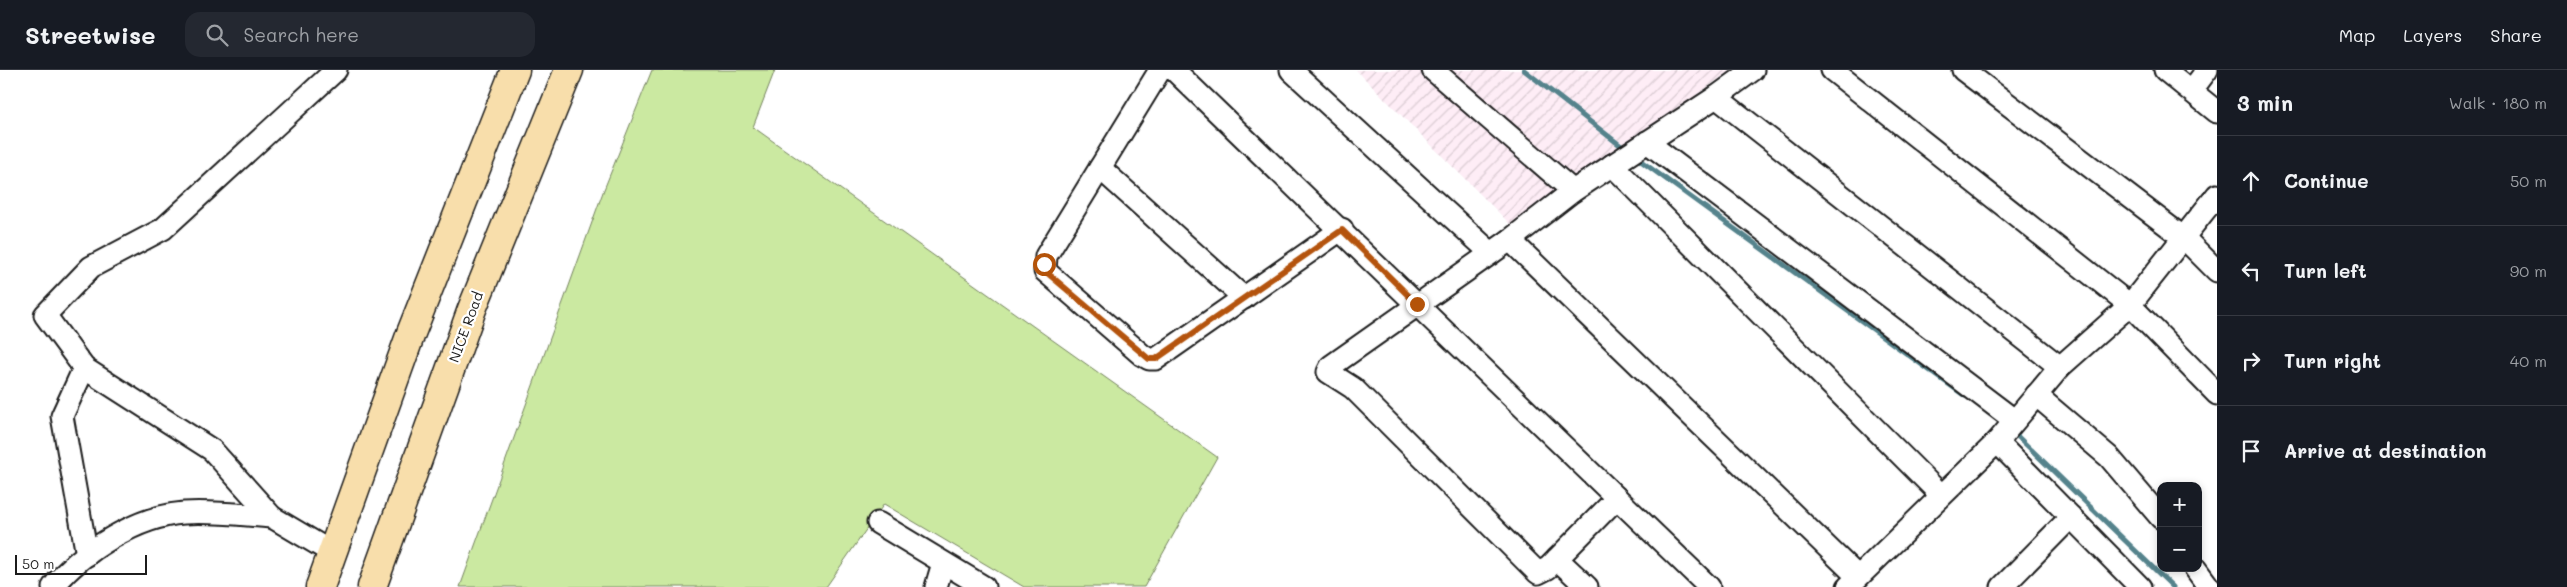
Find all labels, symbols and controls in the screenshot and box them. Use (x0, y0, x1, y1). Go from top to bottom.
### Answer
search box (185, 12, 535, 57)
text: Streetwise (25, 19, 155, 50)
icon: search (203, 21, 231, 49)
text: Search here (243, 22, 359, 47)
text: Map (2339, 23, 2375, 47)
text: Layers (2403, 23, 2462, 47)
text: Share (2490, 23, 2542, 47)
text: 3 min (2237, 89, 2293, 116)
text: Walk · 180 m (2449, 92, 2547, 113)
icon: ahead (2237, 167, 2265, 195)
text: Continue (2284, 168, 2369, 193)
text: 50 m (2510, 170, 2547, 191)
route start (1033, 253, 1056, 276)
icon: left (2237, 257, 2265, 285)
text: Turn left (2284, 258, 2367, 283)
text: 90 m (2510, 260, 2547, 281)
street label: NICE Road (444, 289, 487, 365)
route end (1406, 293, 1429, 316)
icon: right (2237, 347, 2265, 375)
text: Turn right (2284, 348, 2381, 373)
text: 40 m (2510, 350, 2547, 371)
icon: arrive (2237, 437, 2265, 465)
text: Arrive at destination (2284, 438, 2487, 463)
map controls (2157, 482, 2202, 572)
button: + (2157, 482, 2202, 527)
button: − (2157, 527, 2202, 572)
scale bar (15, 552, 148, 575)
text: 50 m (22, 554, 54, 573)

